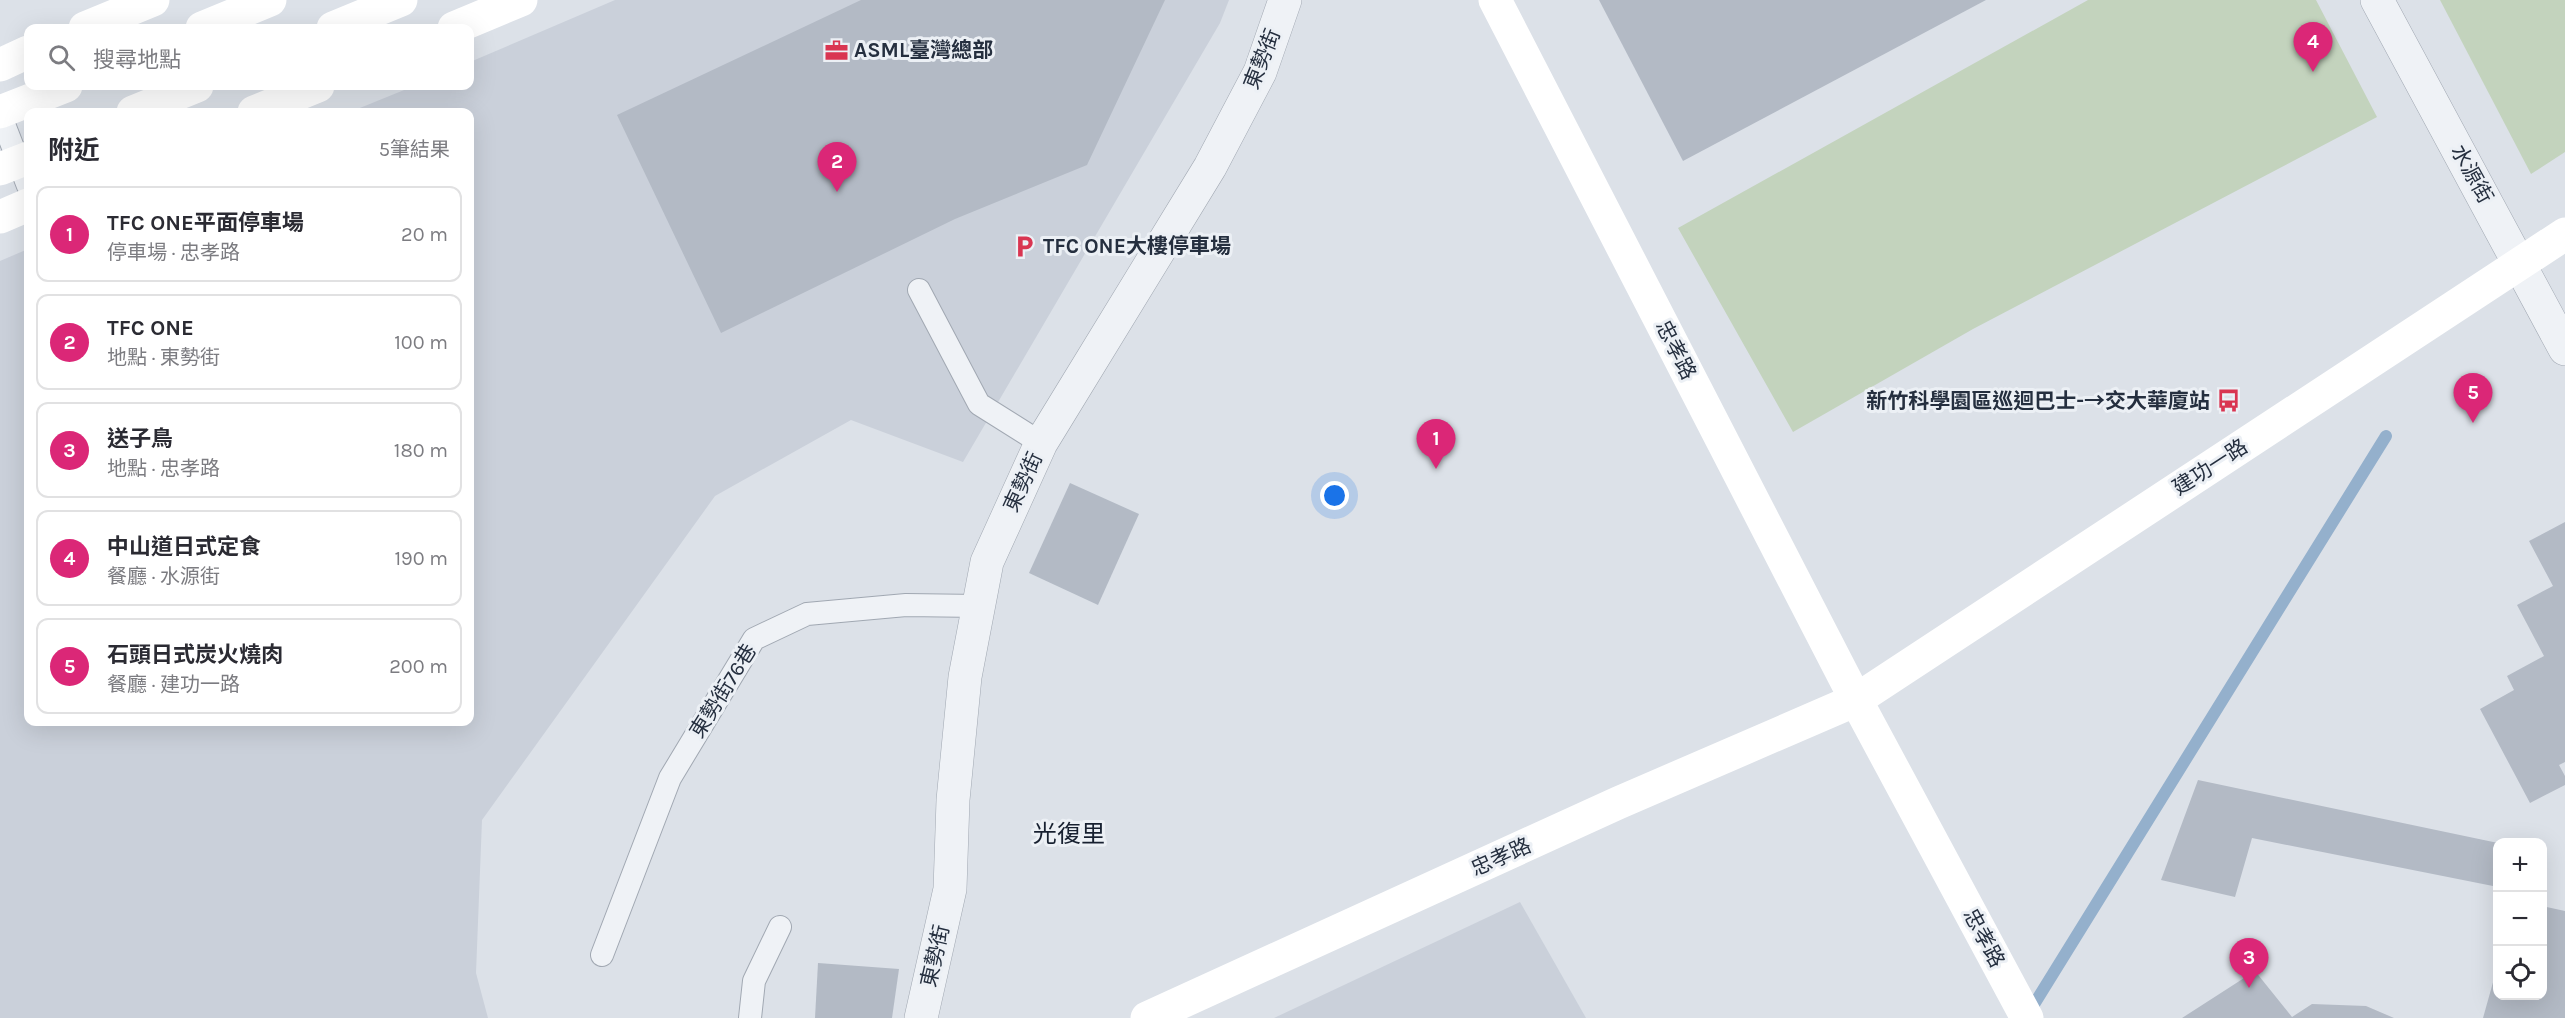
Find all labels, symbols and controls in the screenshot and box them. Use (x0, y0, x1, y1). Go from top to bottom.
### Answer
pin: 4 (2294, 22, 2332, 72)
search box (24, 24, 474, 90)
street label: 東勢街 (1239, 25, 1285, 93)
office icon: ASML臺灣總部 (823, 37, 849, 63)
place label: ASML臺灣總部 (854, 38, 993, 62)
icon: search (45, 41, 78, 74)
text: 搜尋地點 (93, 47, 181, 73)
text: 附近 (48, 135, 100, 166)
text: 5筆結果 (379, 138, 450, 161)
street label: 水源街 (2446, 141, 2498, 207)
pin: 2 (818, 142, 856, 192)
text: TFC ONE平面停車場 (107, 210, 304, 236)
text: 1 (66, 223, 73, 246)
text: 20 m (401, 223, 448, 246)
parking icon: TFC ONE大樓停車場 (1012, 233, 1038, 259)
place label: TFC ONE大樓停車場 (1043, 234, 1231, 258)
text: 停車場 · 忠孝路 (107, 241, 240, 264)
text: TFC ONE (107, 315, 194, 341)
street label: 忠孝路 (1651, 316, 1701, 384)
text: 2 (63, 331, 76, 354)
text: 100 m (394, 331, 448, 354)
text: 地點 · 東勢街 (107, 346, 220, 369)
pin: 5 (2454, 374, 2492, 423)
bus stop icon: 新竹科學園區巡迴巴士-→交大華廈站 (2215, 388, 2241, 414)
place label: 新竹科學園區巡迴巴士-→交大華廈站 (1866, 389, 2210, 413)
pin: 1 (1416, 420, 1456, 469)
text: 送子鳥 (107, 426, 173, 452)
street label: 建功一路 (2168, 434, 2252, 500)
text: 3 (63, 439, 76, 462)
text: 180 m (394, 439, 448, 462)
street label: 東勢街 (999, 448, 1047, 516)
text: 地點 · 忠孝路 (107, 457, 220, 480)
your location (1320, 481, 1349, 510)
text: 中山道日式定食 (107, 534, 261, 560)
text: 4 (64, 547, 75, 570)
text: 190 m (394, 547, 448, 570)
text: 餐廳 · 水源街 (107, 565, 220, 588)
street label: 東勢街76巷 (685, 640, 761, 742)
text: 石頭日式炭火燒肉 (107, 642, 283, 668)
text: 5 (64, 655, 75, 678)
text: 200 m (389, 655, 448, 678)
text: 餐廳 · 建功一路 (107, 673, 240, 696)
district label: 光復里 (1033, 820, 1105, 848)
street label: 忠孝路 (1467, 833, 1535, 881)
map controls (2493, 838, 2547, 1000)
button: + (2493, 838, 2547, 892)
button: − (2493, 892, 2547, 946)
street label: 忠孝路 (1959, 905, 2009, 971)
street label: 東勢街 (916, 923, 954, 989)
pin: 3 (2230, 938, 2268, 988)
button: locate (2493, 946, 2547, 1000)

